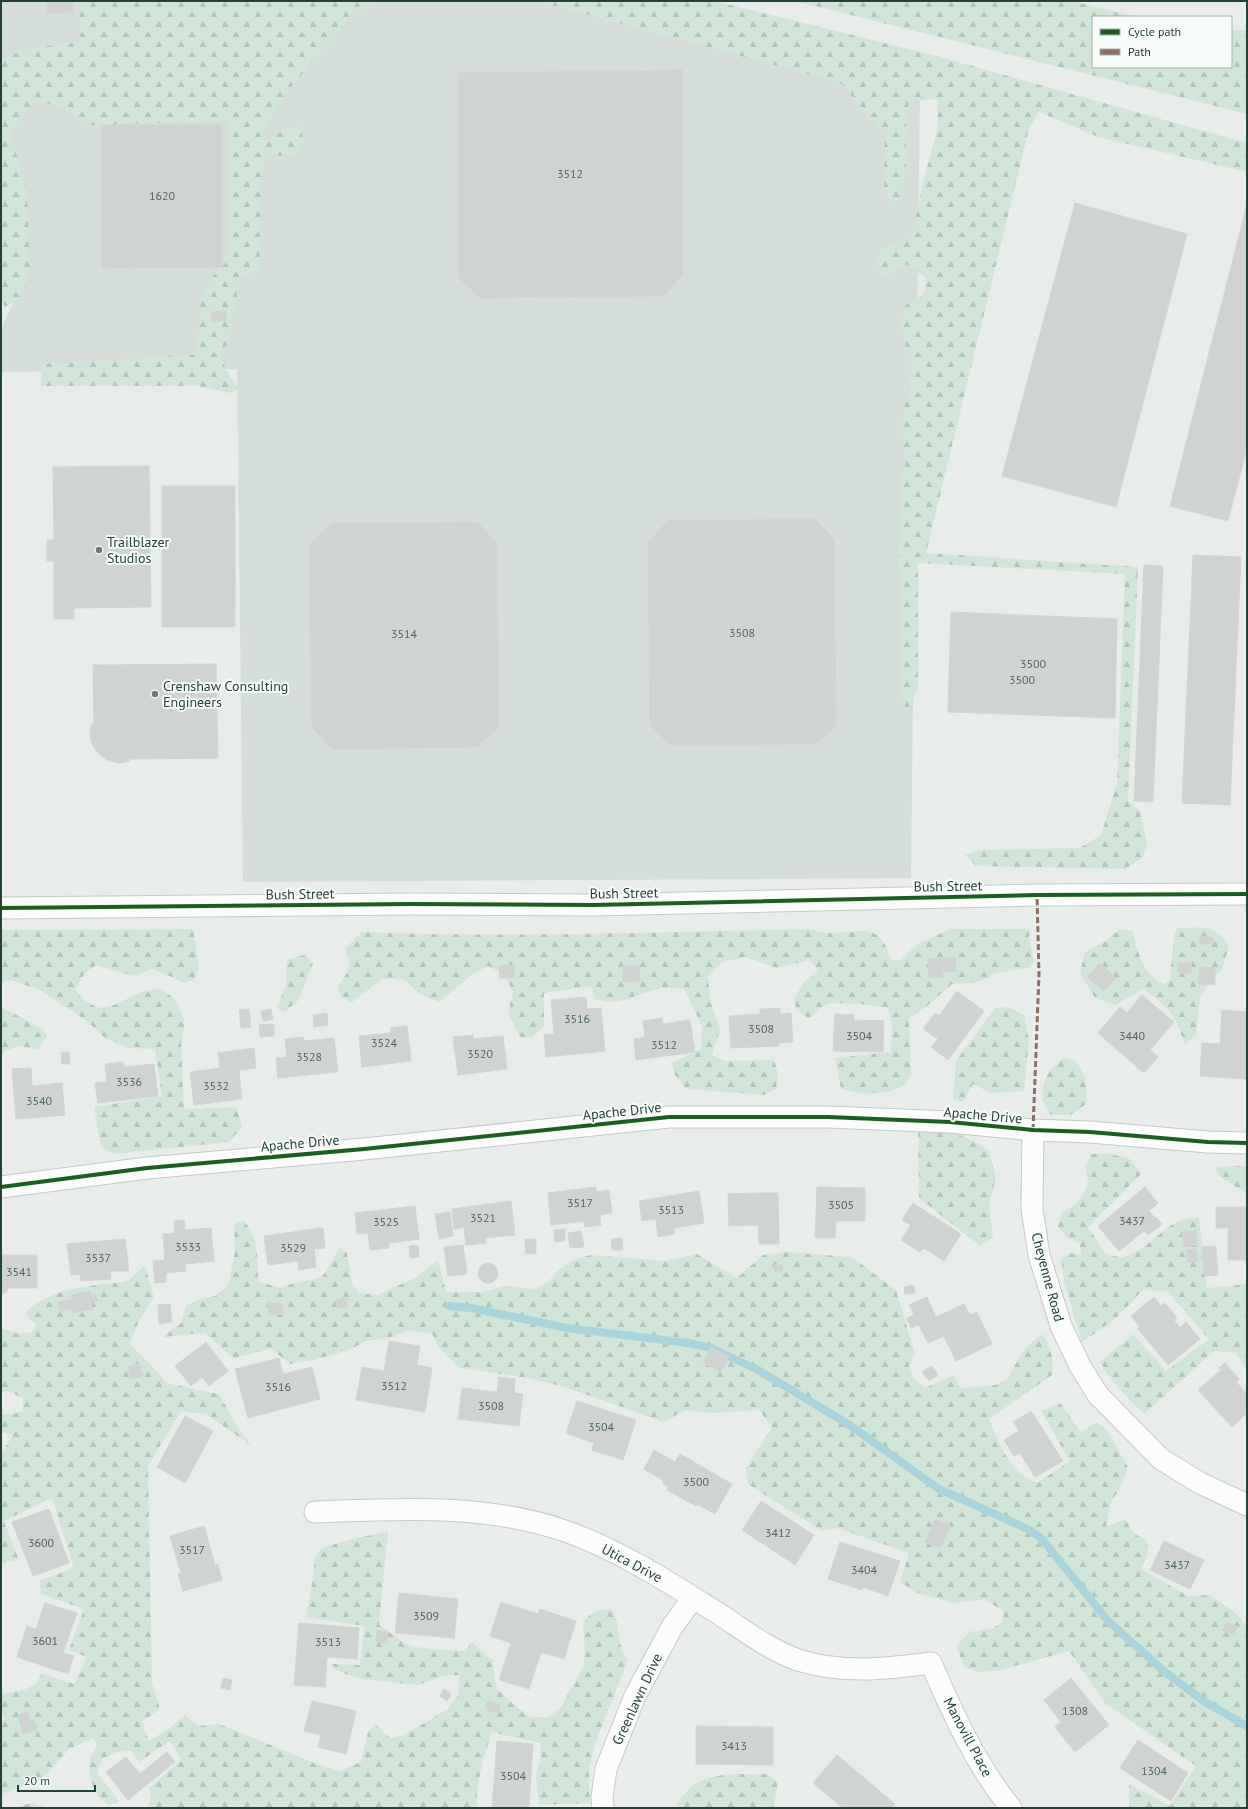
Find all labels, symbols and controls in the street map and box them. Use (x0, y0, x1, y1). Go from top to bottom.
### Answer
legend (1092, 16, 1232, 68)
text: Cycle path (1128, 24, 1181, 39)
text: Path (1128, 44, 1151, 59)
house number: 3512 (557, 166, 583, 181)
house number: 1620 (149, 188, 176, 203)
place label: Trailblazer Studios (107, 533, 170, 567)
marker: Trailblazer Studios (94, 545, 104, 555)
house number: 3508 (729, 625, 755, 640)
house number: 3514 (391, 626, 418, 641)
house number: 3500 (1020, 656, 1047, 671)
house number: 3500 (1009, 672, 1036, 687)
place label: Crenshaw Consulting Engineers (163, 677, 288, 711)
marker: Crenshaw Consulting Engineers (150, 689, 160, 699)
street label: Bush Street (913, 876, 983, 896)
street label: Bush Street (589, 883, 659, 903)
street label: Bush Street (265, 884, 335, 904)
house number: 3516 (564, 1011, 590, 1026)
house number: 3508 (748, 1021, 774, 1036)
house number: 3504 (846, 1028, 873, 1043)
house number: 3440 (1119, 1028, 1146, 1043)
house number: 3524 (371, 1035, 398, 1050)
house number: 3512 (651, 1037, 677, 1052)
house number: 3520 (467, 1046, 494, 1061)
house number: 3528 (296, 1049, 322, 1064)
house number: 3536 (116, 1074, 142, 1089)
house number: 3532 (203, 1078, 229, 1093)
house number: 3540 (26, 1093, 53, 1108)
street label: Apache Drive (582, 1098, 662, 1124)
street label: Apache Drive (943, 1103, 1023, 1127)
street label: Apache Drive (260, 1131, 340, 1155)
house number: 3517 (567, 1195, 593, 1210)
house number: 3505 (828, 1197, 854, 1212)
house number: 3513 (658, 1202, 684, 1217)
house number: 3521 (470, 1210, 496, 1225)
house number: 3437 (1119, 1213, 1145, 1228)
house number: 3525 (373, 1214, 399, 1229)
street label: Cheyenne Road (1027, 1230, 1069, 1324)
house number: 3533 (175, 1239, 201, 1254)
house number: 3529 (280, 1240, 306, 1255)
house number: 3537 (85, 1250, 111, 1265)
house number: 3541 (6, 1264, 32, 1279)
house number: 3512 (381, 1378, 407, 1393)
house number: 3516 (265, 1379, 291, 1394)
house number: 3508 (478, 1398, 504, 1413)
house number: 3504 (588, 1419, 615, 1434)
house number: 3500 (683, 1474, 710, 1489)
house number: 3412 (765, 1525, 791, 1540)
house number: 3600 (28, 1535, 55, 1550)
street label: Utica Drive (599, 1540, 665, 1586)
house number: 3517 (179, 1542, 205, 1557)
house number: 3437 (1164, 1557, 1190, 1572)
house number: 3404 (851, 1562, 878, 1577)
house number: 3509 (413, 1608, 439, 1623)
house number: 3601 (32, 1633, 58, 1648)
house number: 3513 (315, 1634, 341, 1649)
street label: Greenlawn Drive (608, 1650, 666, 1748)
street label: Manovill Place (940, 1694, 996, 1780)
house number: 1308 (1062, 1703, 1088, 1718)
house number: 3413 (721, 1738, 747, 1753)
house number: 1304 (1141, 1763, 1168, 1778)
scale bar (18, 1767, 95, 1793)
house number: 3504 (500, 1768, 527, 1783)
text: 20 m (24, 1773, 50, 1788)

